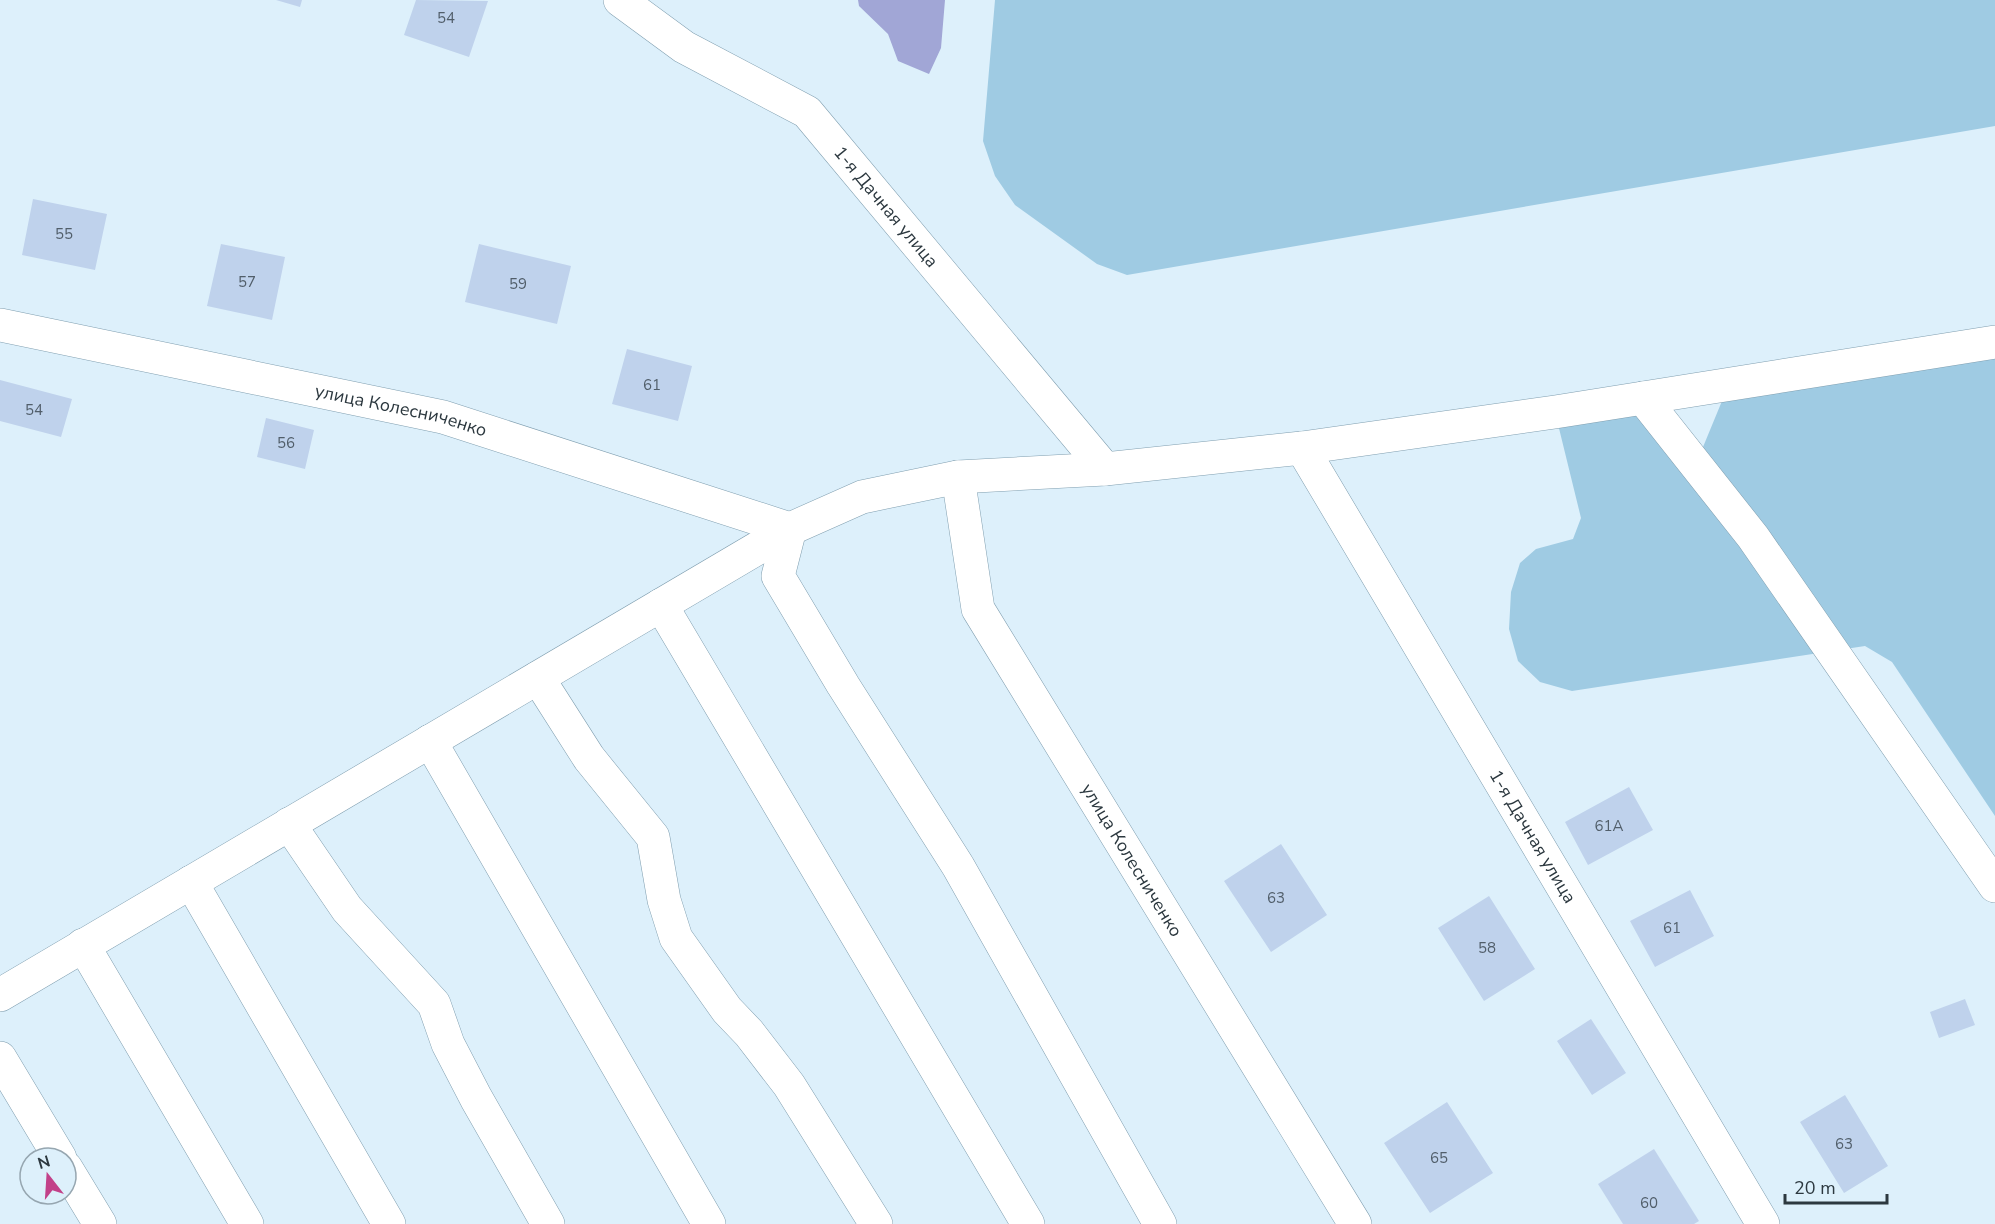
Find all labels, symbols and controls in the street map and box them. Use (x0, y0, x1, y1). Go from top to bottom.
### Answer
house number: 54 (437, 8, 455, 28)
street label: 1-я Дачная улица (828, 141, 944, 273)
house number: 55 (55, 224, 73, 244)
house number: 57 (238, 272, 256, 292)
house number: 59 (509, 274, 527, 294)
house number: 61 (643, 375, 661, 395)
street label: улица Колесниченко (313, 379, 490, 442)
house number: 54 (25, 400, 43, 420)
house number: 56 (277, 433, 295, 453)
street label: 1-я Дачная улица (1484, 765, 1582, 908)
street label: улица Колесниченко (1076, 779, 1188, 941)
house number: 61А (1595, 816, 1624, 836)
house number: 63 (1267, 888, 1285, 908)
house number: 61 (1663, 918, 1681, 938)
house number: 58 (1478, 938, 1496, 958)
house number: 63 (1835, 1134, 1853, 1154)
north arrow (18, 1146, 78, 1206)
house number: 65 (1430, 1148, 1448, 1168)
text: N (35, 1150, 53, 1175)
scale bar (1785, 1167, 1887, 1205)
text: 20 m (1794, 1176, 1836, 1200)
house number: 60 (1640, 1193, 1658, 1213)

